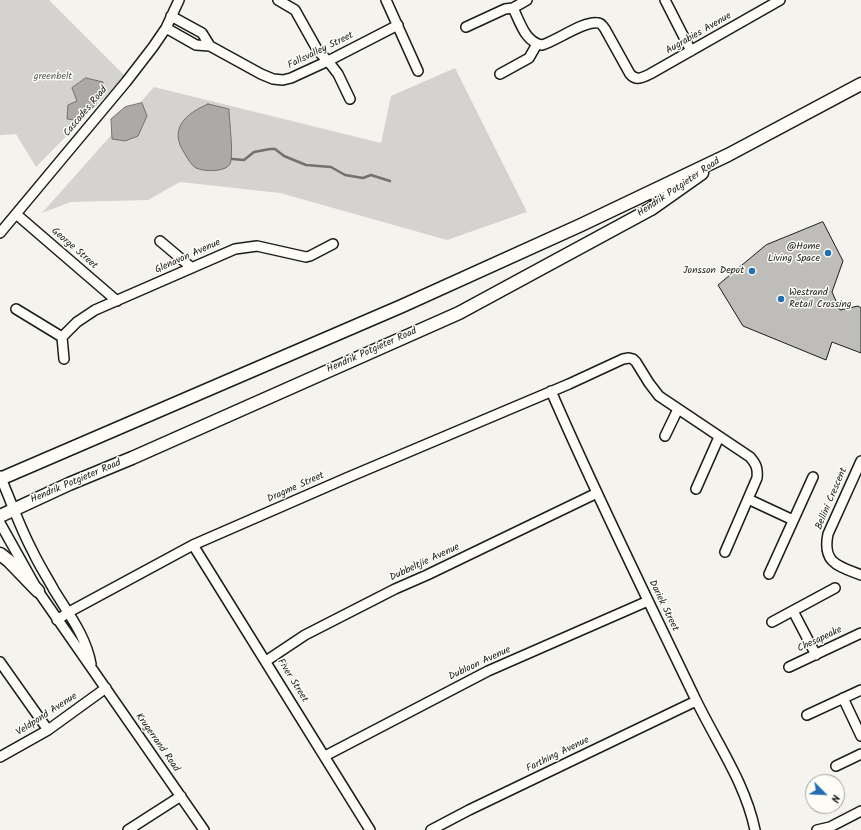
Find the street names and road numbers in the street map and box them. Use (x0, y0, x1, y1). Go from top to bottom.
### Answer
street label: Augrabies Avenue (664, 10, 734, 58)
street label: Fallsvalley Street (286, 30, 356, 72)
street label: Cascades Road (62, 84, 110, 140)
street label: Hendrik Potgieter Road (635, 156, 723, 220)
street label: George Street (49, 226, 99, 272)
street label: Glenavon Avenue (153, 237, 223, 277)
street label: Hendrik Potgieter Road (325, 326, 419, 376)
street label: Hendrik Potgieter Road (29, 458, 123, 506)
street label: Bellini Crescent (814, 466, 850, 532)
street label: Dragme Street (266, 470, 326, 506)
street label: Dubbeltjie Avenue (388, 542, 462, 584)
street label: Dariek Street (645, 578, 681, 634)
street label: Chesapeake (796, 624, 844, 656)
street label: Dubloon Avenue (447, 644, 513, 684)
street label: Fiver Street (274, 657, 310, 705)
street label: Veldpond Avenue (14, 691, 80, 739)
street label: Krugerrand Road (132, 711, 182, 775)
street label: Farthing Avenue (525, 735, 591, 775)

